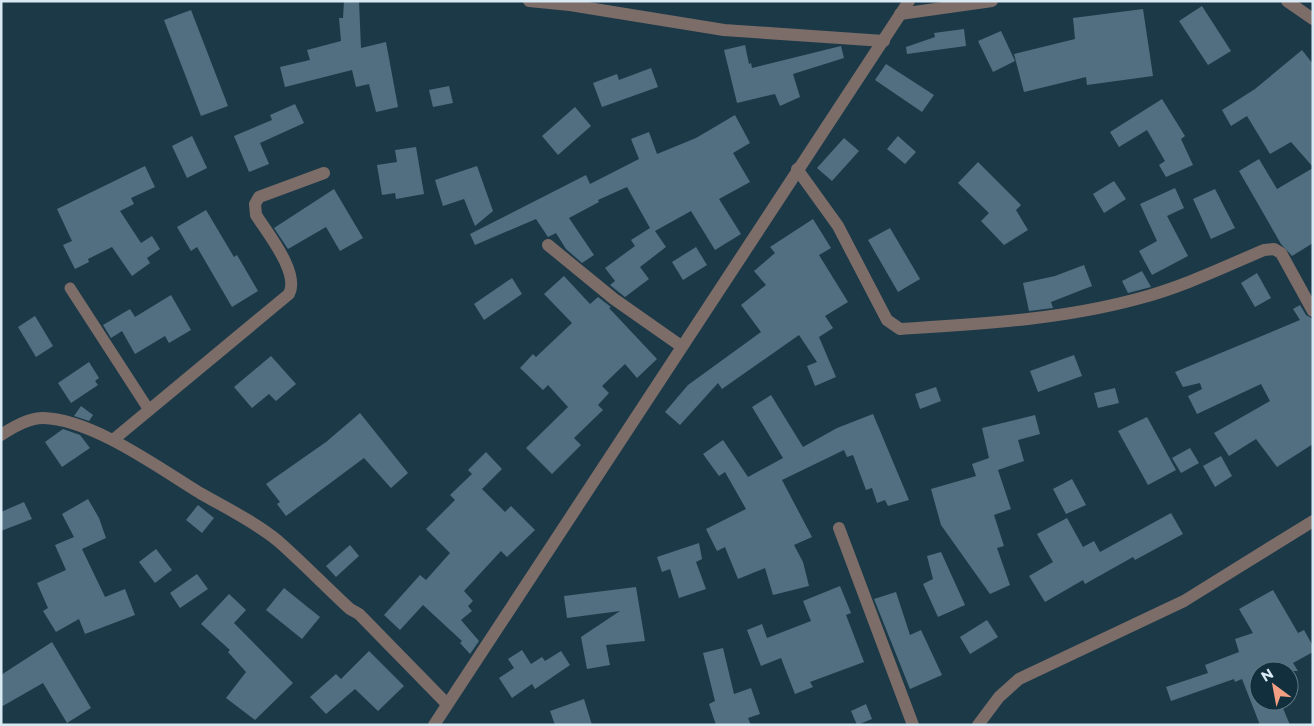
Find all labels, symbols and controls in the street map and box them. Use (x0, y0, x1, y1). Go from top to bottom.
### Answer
north arrow (1249, 661, 1299, 711)
text: N (1258, 664, 1277, 686)

